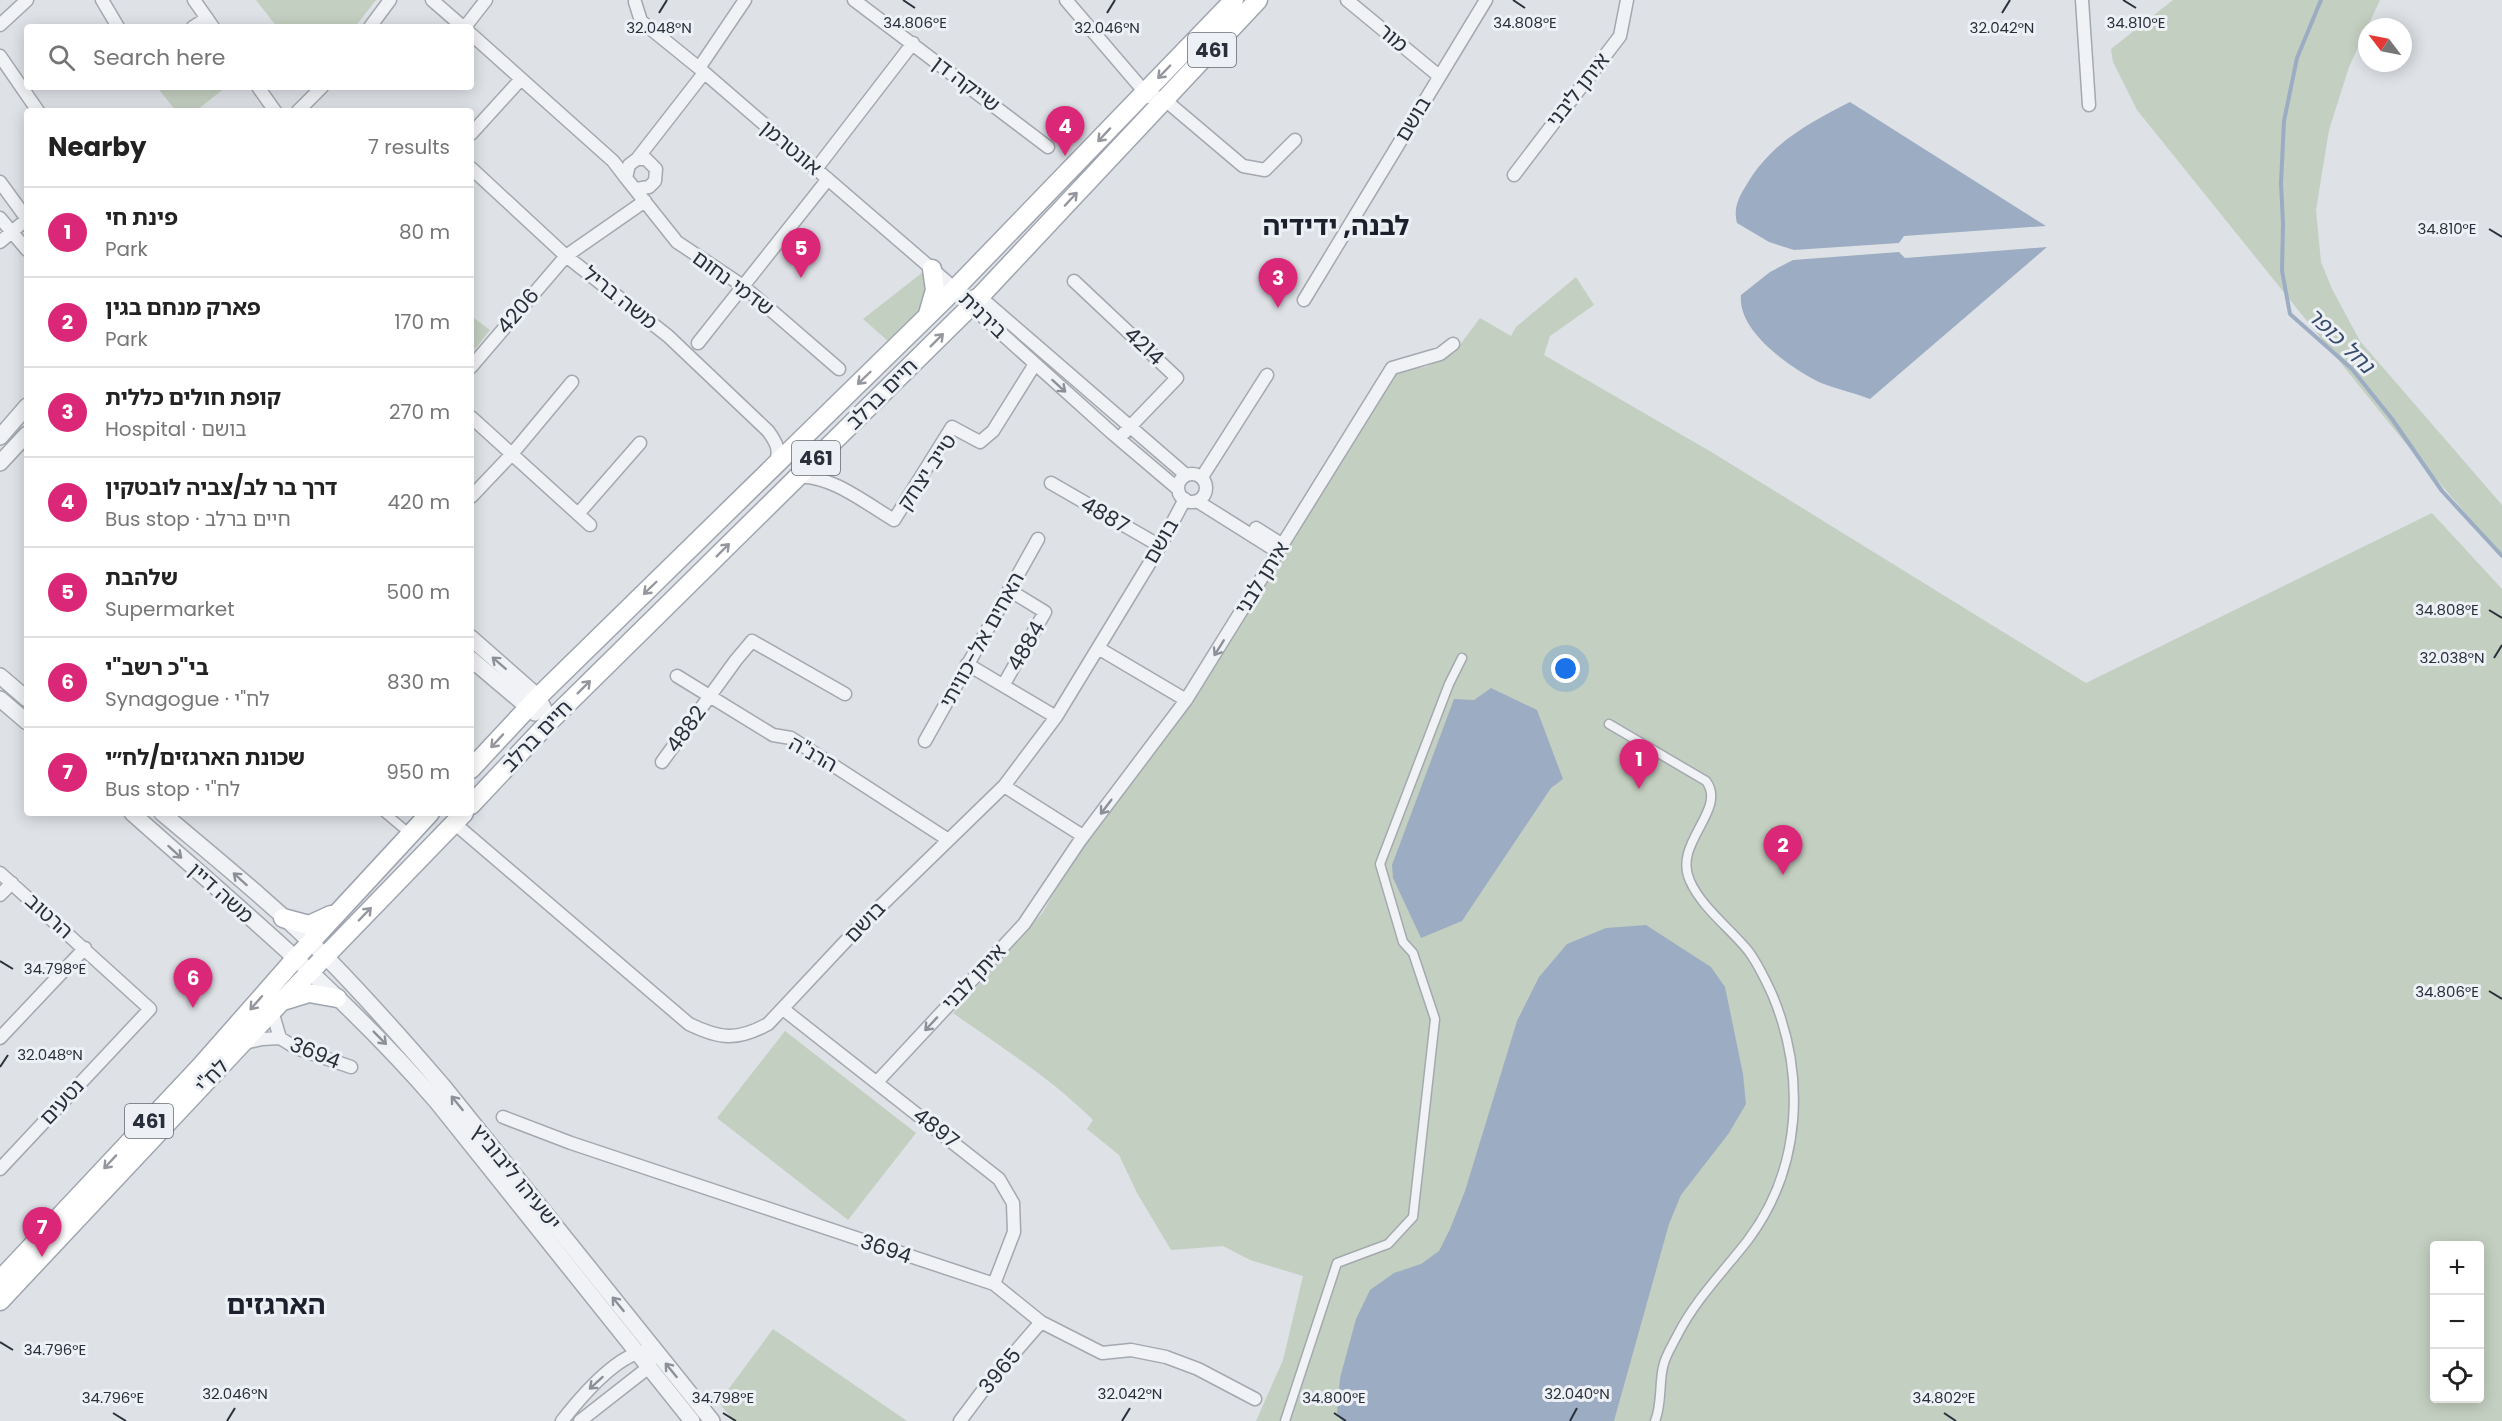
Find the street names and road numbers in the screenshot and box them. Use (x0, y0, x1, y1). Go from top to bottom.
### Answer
street label: מור (1372, 17, 1415, 59)
road number: 461 (1188, 33, 1236, 67)
street label: איתן ליבני (1539, 46, 1616, 133)
street label: שייקה דן (926, 49, 1006, 119)
street label: בושם (1388, 91, 1437, 147)
street label: אונטרמן (754, 113, 828, 182)
street label: שדמי נחום (687, 243, 780, 322)
street label: משה בריל (577, 259, 664, 336)
street label: 4206 (490, 282, 546, 340)
street label: בירנית (953, 285, 1014, 345)
street label: 4214 (1118, 320, 1171, 372)
street label: חיים ברלב (839, 351, 924, 436)
street label: טייב יצחק (890, 428, 963, 516)
road number: 461 (792, 441, 840, 475)
street label: 4887 (1076, 489, 1135, 540)
street label: בושם (1136, 513, 1185, 569)
street label: איתן לבני (1228, 535, 1295, 620)
street label: האחים אל-כוויתי (932, 567, 1031, 713)
street label: 4884 (1000, 616, 1051, 676)
street label: חיים ברלב (495, 693, 578, 778)
street label: 4882 (659, 699, 713, 758)
street label: הרנ"ה (784, 728, 843, 779)
street label: משה דיין (182, 856, 260, 930)
street label: הרטוב (19, 886, 80, 945)
street label: בושם (838, 894, 892, 949)
street label: איתן לבני (935, 937, 1012, 1016)
street label: 3694 (286, 1029, 345, 1076)
street label: לח"י (188, 1052, 235, 1099)
street label: נטעים (33, 1072, 90, 1131)
street label: 4897 (907, 1100, 965, 1155)
road number: 461 (125, 1104, 173, 1138)
street label: ישעיהו ליבוביץ (465, 1118, 568, 1236)
street label: 3694 (857, 1227, 915, 1270)
street label: 3965 (972, 1341, 1027, 1400)

